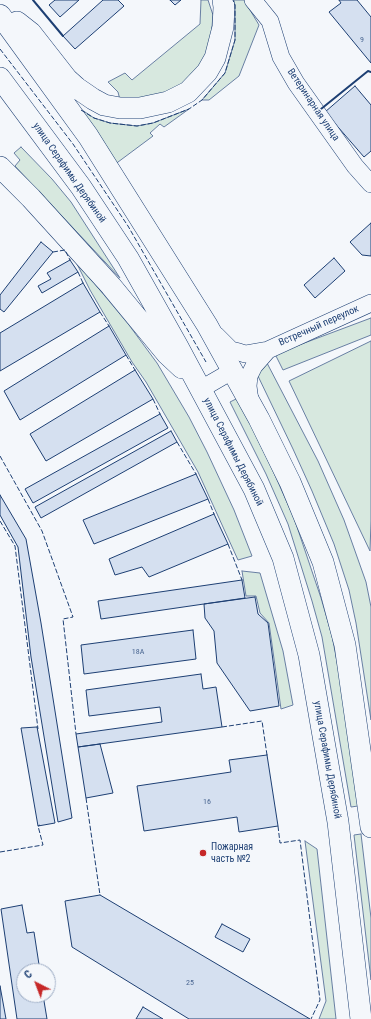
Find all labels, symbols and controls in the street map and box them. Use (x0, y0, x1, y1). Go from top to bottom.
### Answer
house number: 9 (360, 35, 364, 45)
street label: Ветеринарная улица (284, 67, 342, 143)
street label: улица Серафимы Дерябиной (30, 121, 108, 225)
street label: Встречный переулок (277, 303, 361, 349)
street label: улица Серафимы Дерябиной (201, 396, 265, 508)
house number: 18А (132, 647, 144, 657)
street label: улица Серафимы Дерябиной (311, 700, 343, 820)
house number: 16 (203, 797, 211, 807)
place label: Пожарная часть №2 (211, 841, 253, 864)
marker: Пожарная часть №2 (198, 848, 208, 858)
north arrow (16, 963, 56, 1003)
text: С (22, 968, 35, 981)
house number: 25 (186, 978, 194, 988)

